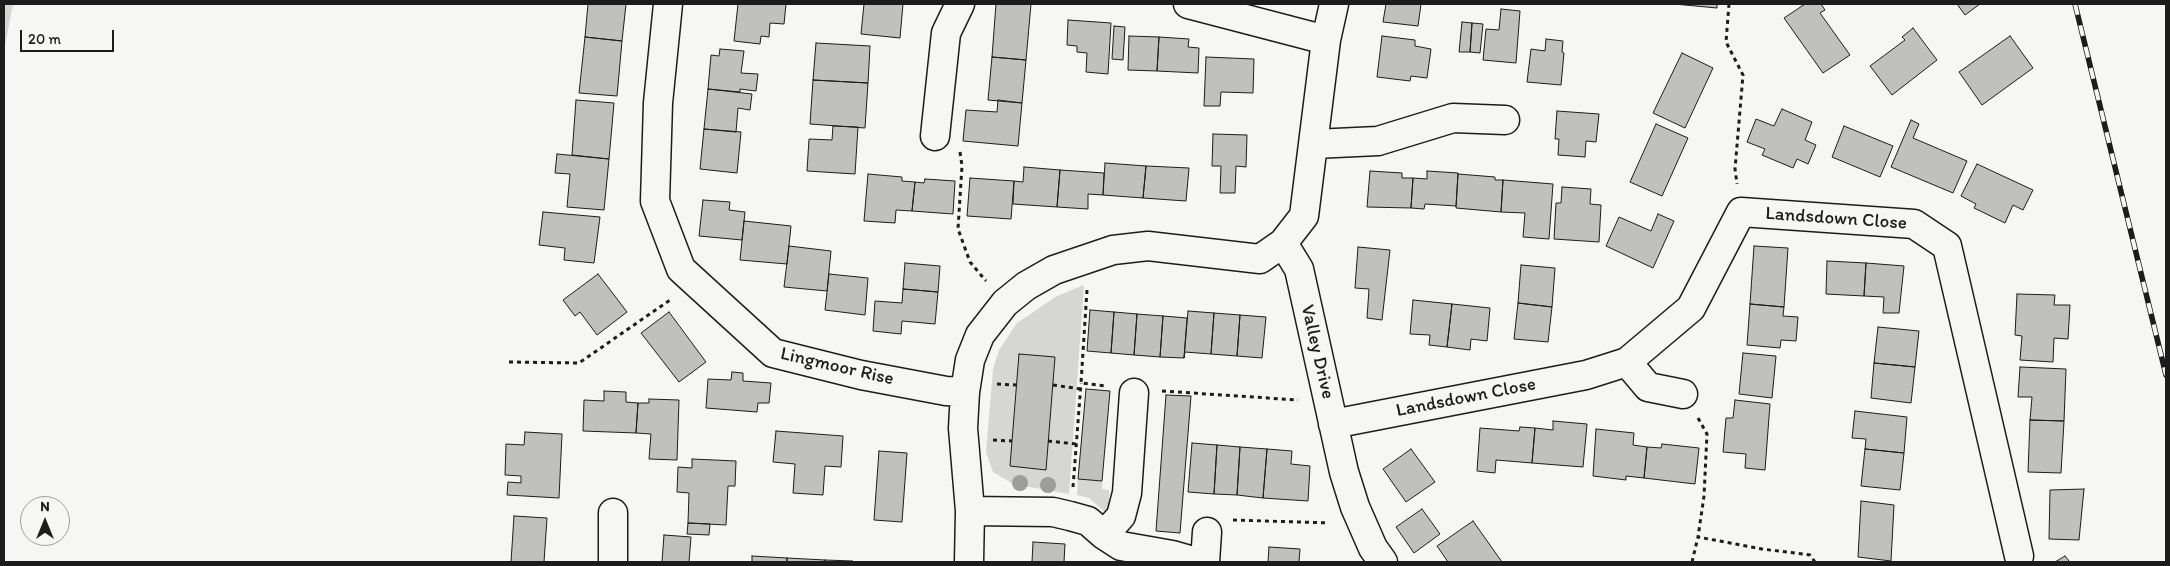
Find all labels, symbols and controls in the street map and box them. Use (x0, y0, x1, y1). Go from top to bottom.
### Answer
scale bar (22, 20, 116, 52)
text: 20 m (28, 30, 61, 48)
street label: Landsdown Close (1764, 203, 1908, 235)
street label: Valley Drive (1295, 303, 1339, 401)
street label: Lingmoor Rise (778, 343, 896, 391)
street label: Landsdown Close (1394, 373, 1538, 423)
north arrow (20, 496, 70, 546)
text: N (40, 498, 50, 515)

